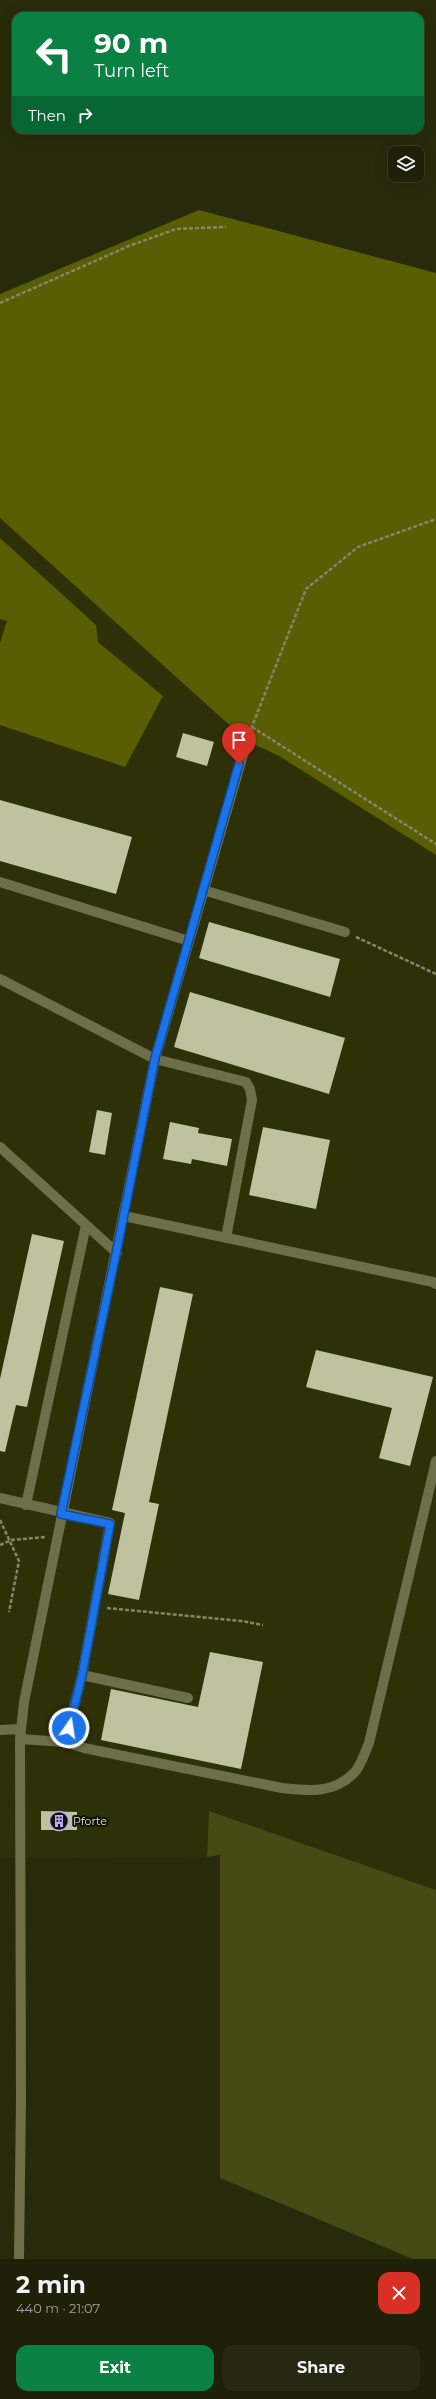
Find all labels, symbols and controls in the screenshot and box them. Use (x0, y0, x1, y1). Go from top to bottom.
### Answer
text: 90 m (94, 26, 168, 60)
icon: left (28, 28, 80, 80)
text: Turn left (94, 60, 169, 82)
icon: right (74, 104, 96, 126)
text: Then (28, 106, 66, 125)
map controls (388, 146, 424, 182)
button: layers (388, 146, 424, 182)
pin (222, 723, 256, 764)
icon: arrive (228, 729, 250, 751)
position arrow (48, 1707, 90, 1749)
building icon: Pforte (48, 1810, 70, 1832)
place label: Pforte (73, 1814, 107, 1828)
text: 2 min (16, 2270, 86, 2299)
button: close (378, 2272, 420, 2314)
text: 440 m · 21:07 (16, 2300, 100, 2316)
button: Exit (16, 2345, 214, 2391)
button: Share (222, 2345, 420, 2391)

